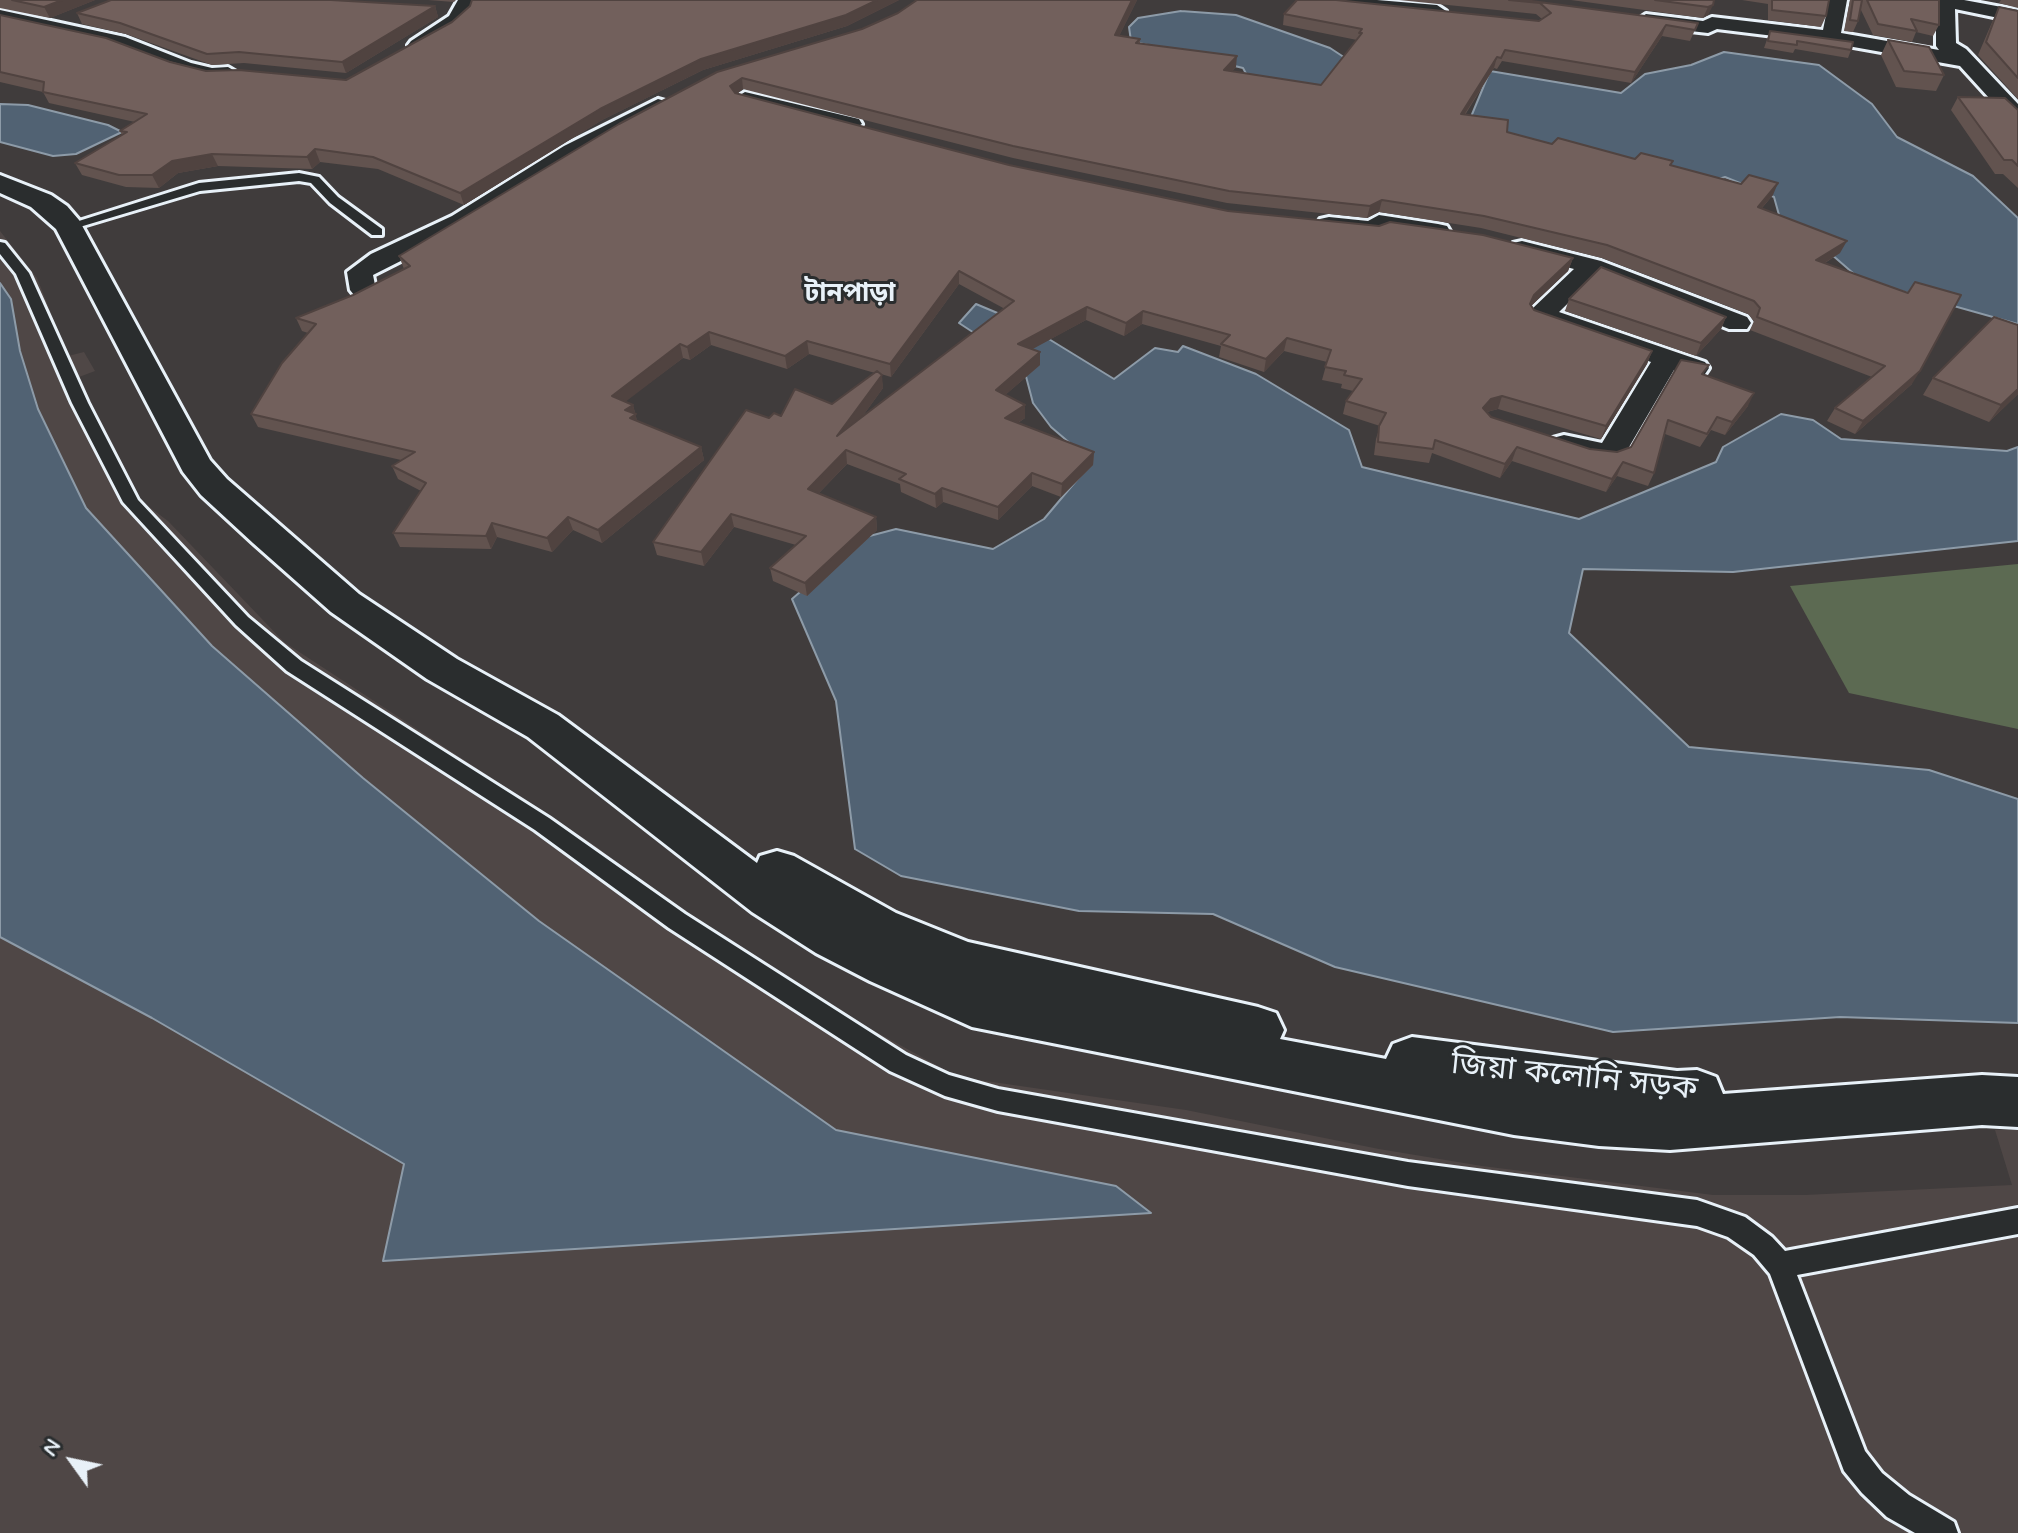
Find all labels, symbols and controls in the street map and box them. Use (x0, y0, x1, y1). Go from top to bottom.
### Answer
district label: টানপাড়া (805, 280, 895, 312)
street label: জিয়া কলোনি সড়ক (1449, 1047, 1699, 1111)
north arrow (32, 1421, 112, 1501)
text: N (36, 1434, 68, 1462)

